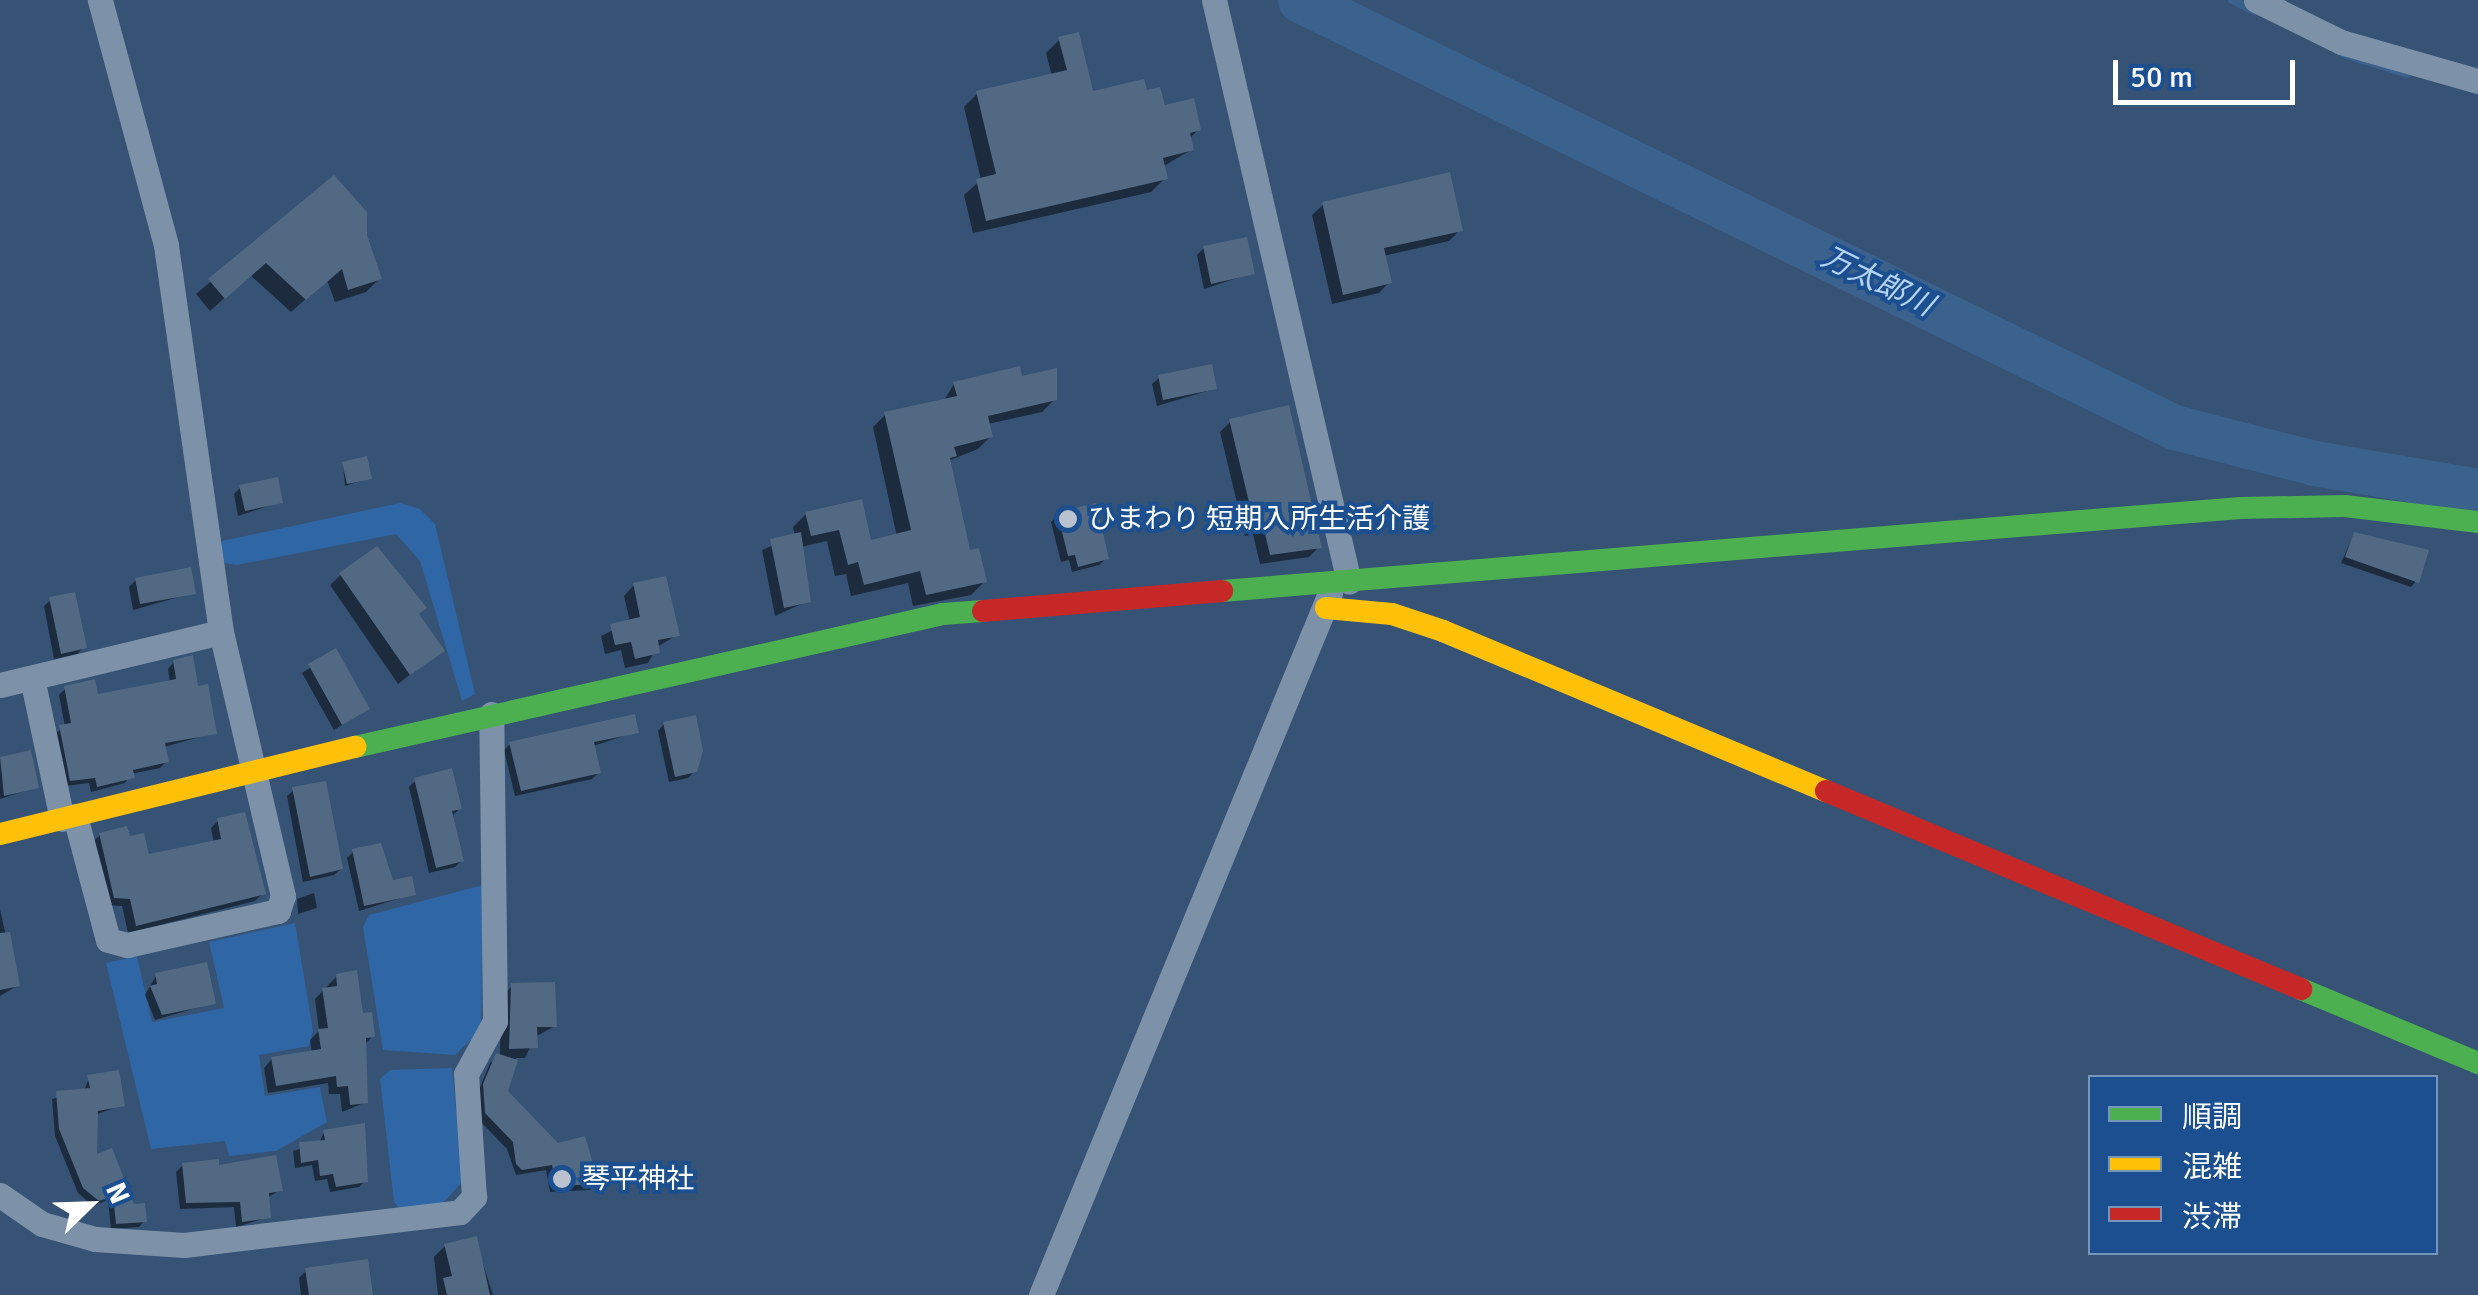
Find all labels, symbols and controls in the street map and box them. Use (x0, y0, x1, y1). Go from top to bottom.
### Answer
scale bar (2118, 40, 2300, 102)
text: 50 m (2130, 59, 2193, 96)
water label: 万太郎川 (1815, 240, 1939, 324)
place label: ひまわり 短期入所生活介護 (1088, 502, 1430, 536)
marker: ひまわり 短期入所生活介護 (1057, 508, 1079, 530)
legend (2088, 1075, 2438, 1255)
text: 順調 (2182, 1099, 2242, 1136)
text: 混雑 (2182, 1149, 2242, 1186)
north arrow (40, 1155, 140, 1255)
place label: 琴平神社 (582, 1162, 694, 1196)
marker: 琴平神社 (551, 1168, 573, 1190)
text: N (98, 1178, 137, 1209)
text: 渋滞 (2182, 1199, 2242, 1236)

